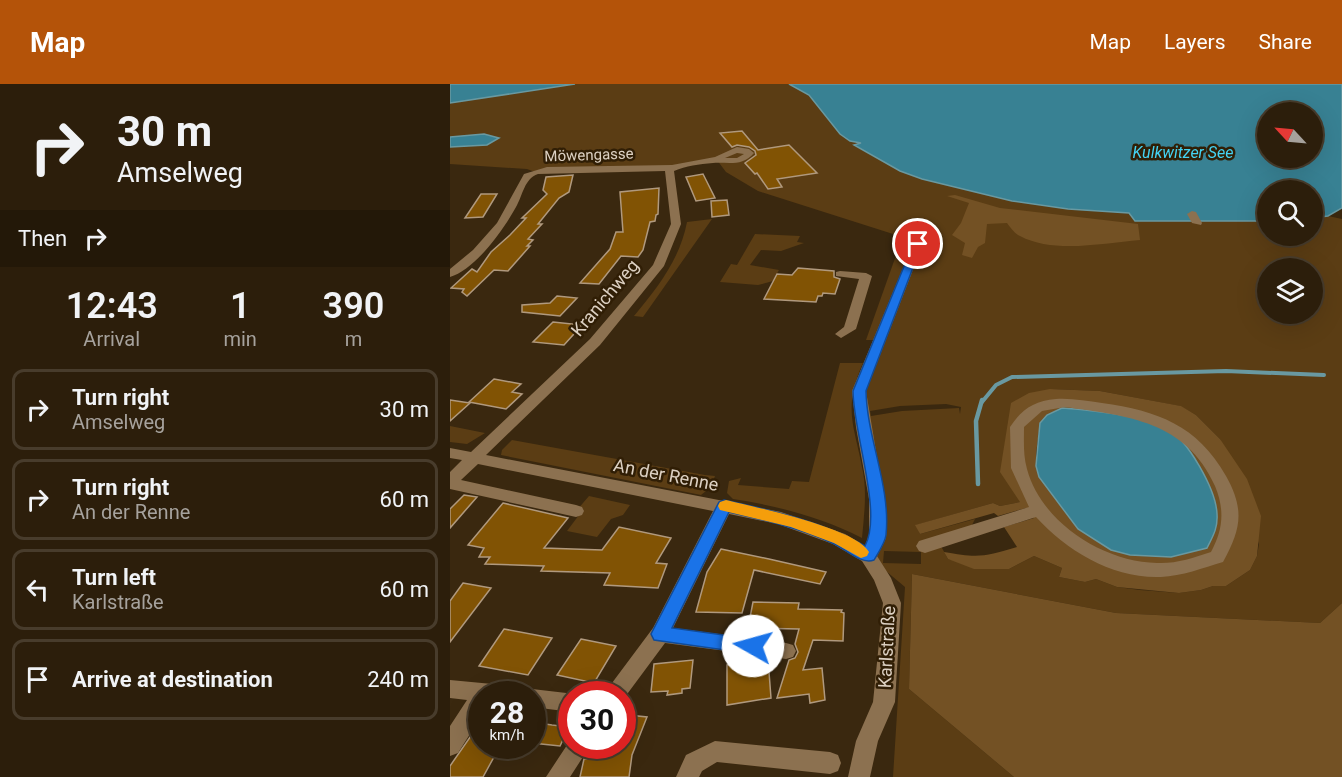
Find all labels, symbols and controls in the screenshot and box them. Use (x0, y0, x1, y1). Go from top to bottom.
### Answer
text: Map (30, 26, 85, 59)
text: Map (1089, 30, 1131, 54)
text: Layers (1164, 30, 1225, 54)
text: Share (1258, 30, 1312, 54)
north arrow (1257, 102, 1323, 168)
map controls (1257, 102, 1323, 324)
text: 30 m (117, 107, 212, 156)
icon: right (18, 108, 96, 186)
water label: Kulkwitzer See (1133, 143, 1233, 162)
street label: Möwengasse (544, 144, 634, 166)
text: Amselweg (117, 157, 243, 189)
button: search (1257, 180, 1323, 246)
pin (892, 218, 943, 269)
icon: right (79, 222, 112, 255)
text: Then (18, 226, 67, 251)
icon: arrive (901, 227, 934, 260)
street label: Kranichweg (566, 255, 643, 340)
button: layers (1257, 258, 1323, 324)
text: 12:43 (66, 285, 158, 327)
text: 1 (230, 285, 250, 327)
text: 390 (323, 285, 384, 327)
text: Arrival (83, 327, 140, 351)
text: min (223, 327, 257, 351)
text: m (345, 327, 362, 351)
text: Turn right (72, 385, 169, 410)
icon: right (21, 393, 54, 426)
text: 30 m (380, 397, 429, 422)
text: Amselweg (72, 410, 165, 434)
street label: An der Renne (612, 454, 720, 495)
text: Turn right (72, 475, 169, 500)
icon: right (21, 483, 54, 516)
text: 60 m (380, 487, 429, 512)
text: An der Renne (72, 500, 190, 524)
text: Turn left (72, 565, 156, 590)
icon: left (21, 573, 54, 606)
text: 60 m (380, 577, 429, 602)
text: Karlstraße (72, 590, 164, 614)
street label: Karlstraße (874, 605, 899, 689)
position arrow (721, 614, 785, 678)
icon: arrive (21, 663, 54, 696)
text: Arrive at destination (72, 667, 273, 692)
text: 240 m (367, 667, 429, 692)
speed limit sign: 30 (558, 681, 636, 759)
text: 28 (490, 695, 524, 730)
text: km/h (489, 726, 525, 744)

